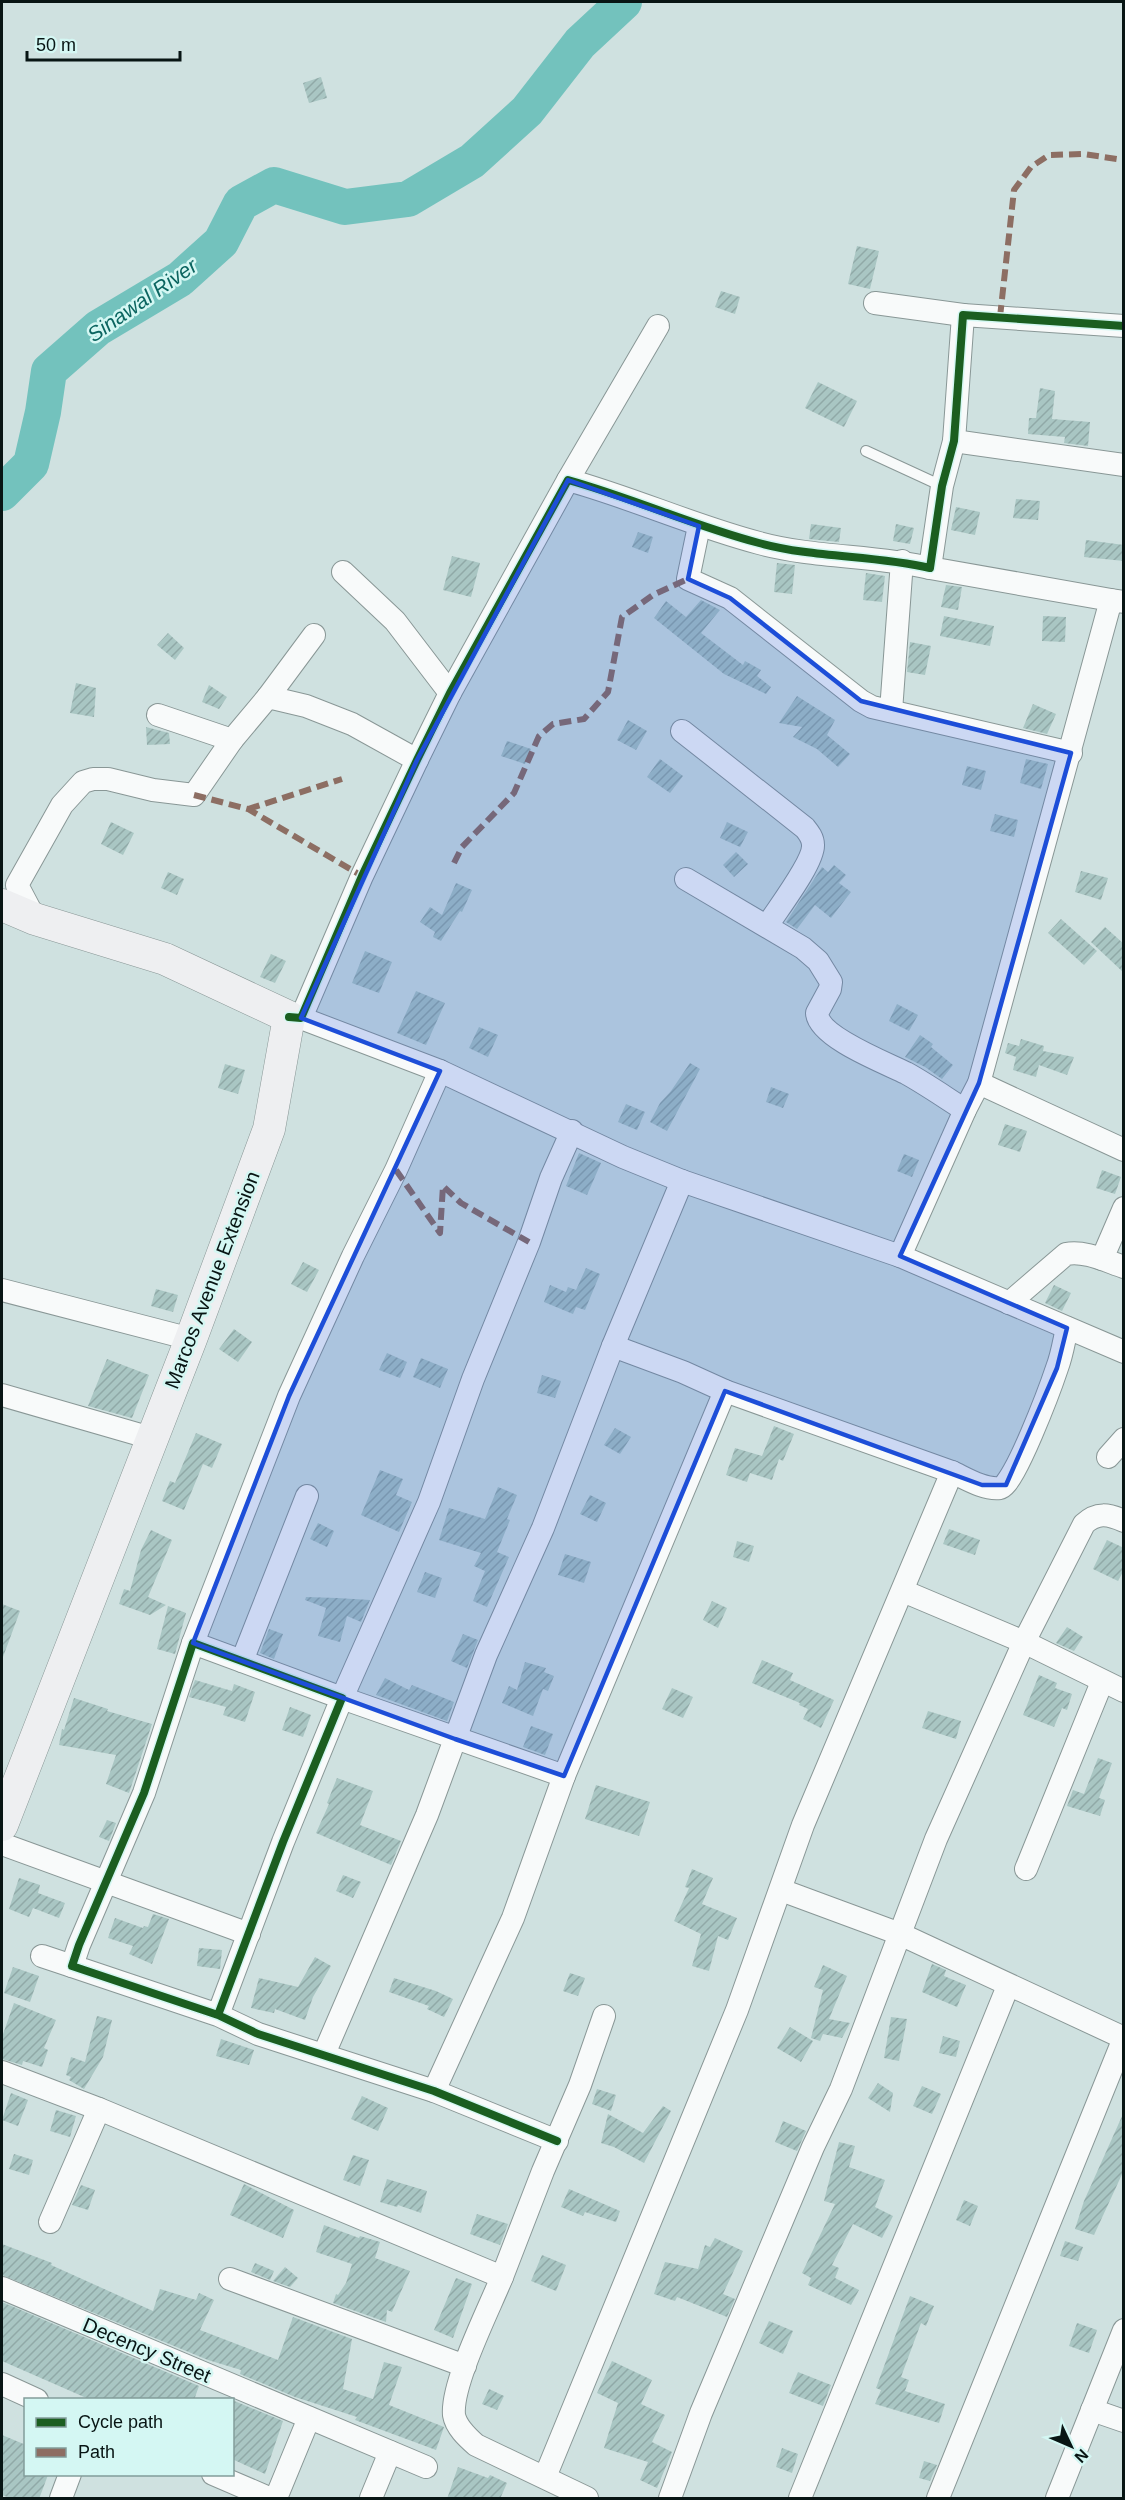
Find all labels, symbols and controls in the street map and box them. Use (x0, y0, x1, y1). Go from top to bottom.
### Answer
scale bar (27, 24, 180, 62)
text: 50 m (36, 35, 76, 55)
water label: Sinawal River (83, 253, 202, 346)
street label: Marcos Avenue Extension (160, 1168, 264, 1392)
street label: Decency Street (80, 2313, 215, 2387)
legend (24, 2398, 234, 2476)
text: Cycle path (78, 2412, 163, 2432)
north arrow (1041, 2416, 1101, 2476)
text: Path (78, 2442, 115, 2462)
text: N (1071, 2446, 1092, 2466)

